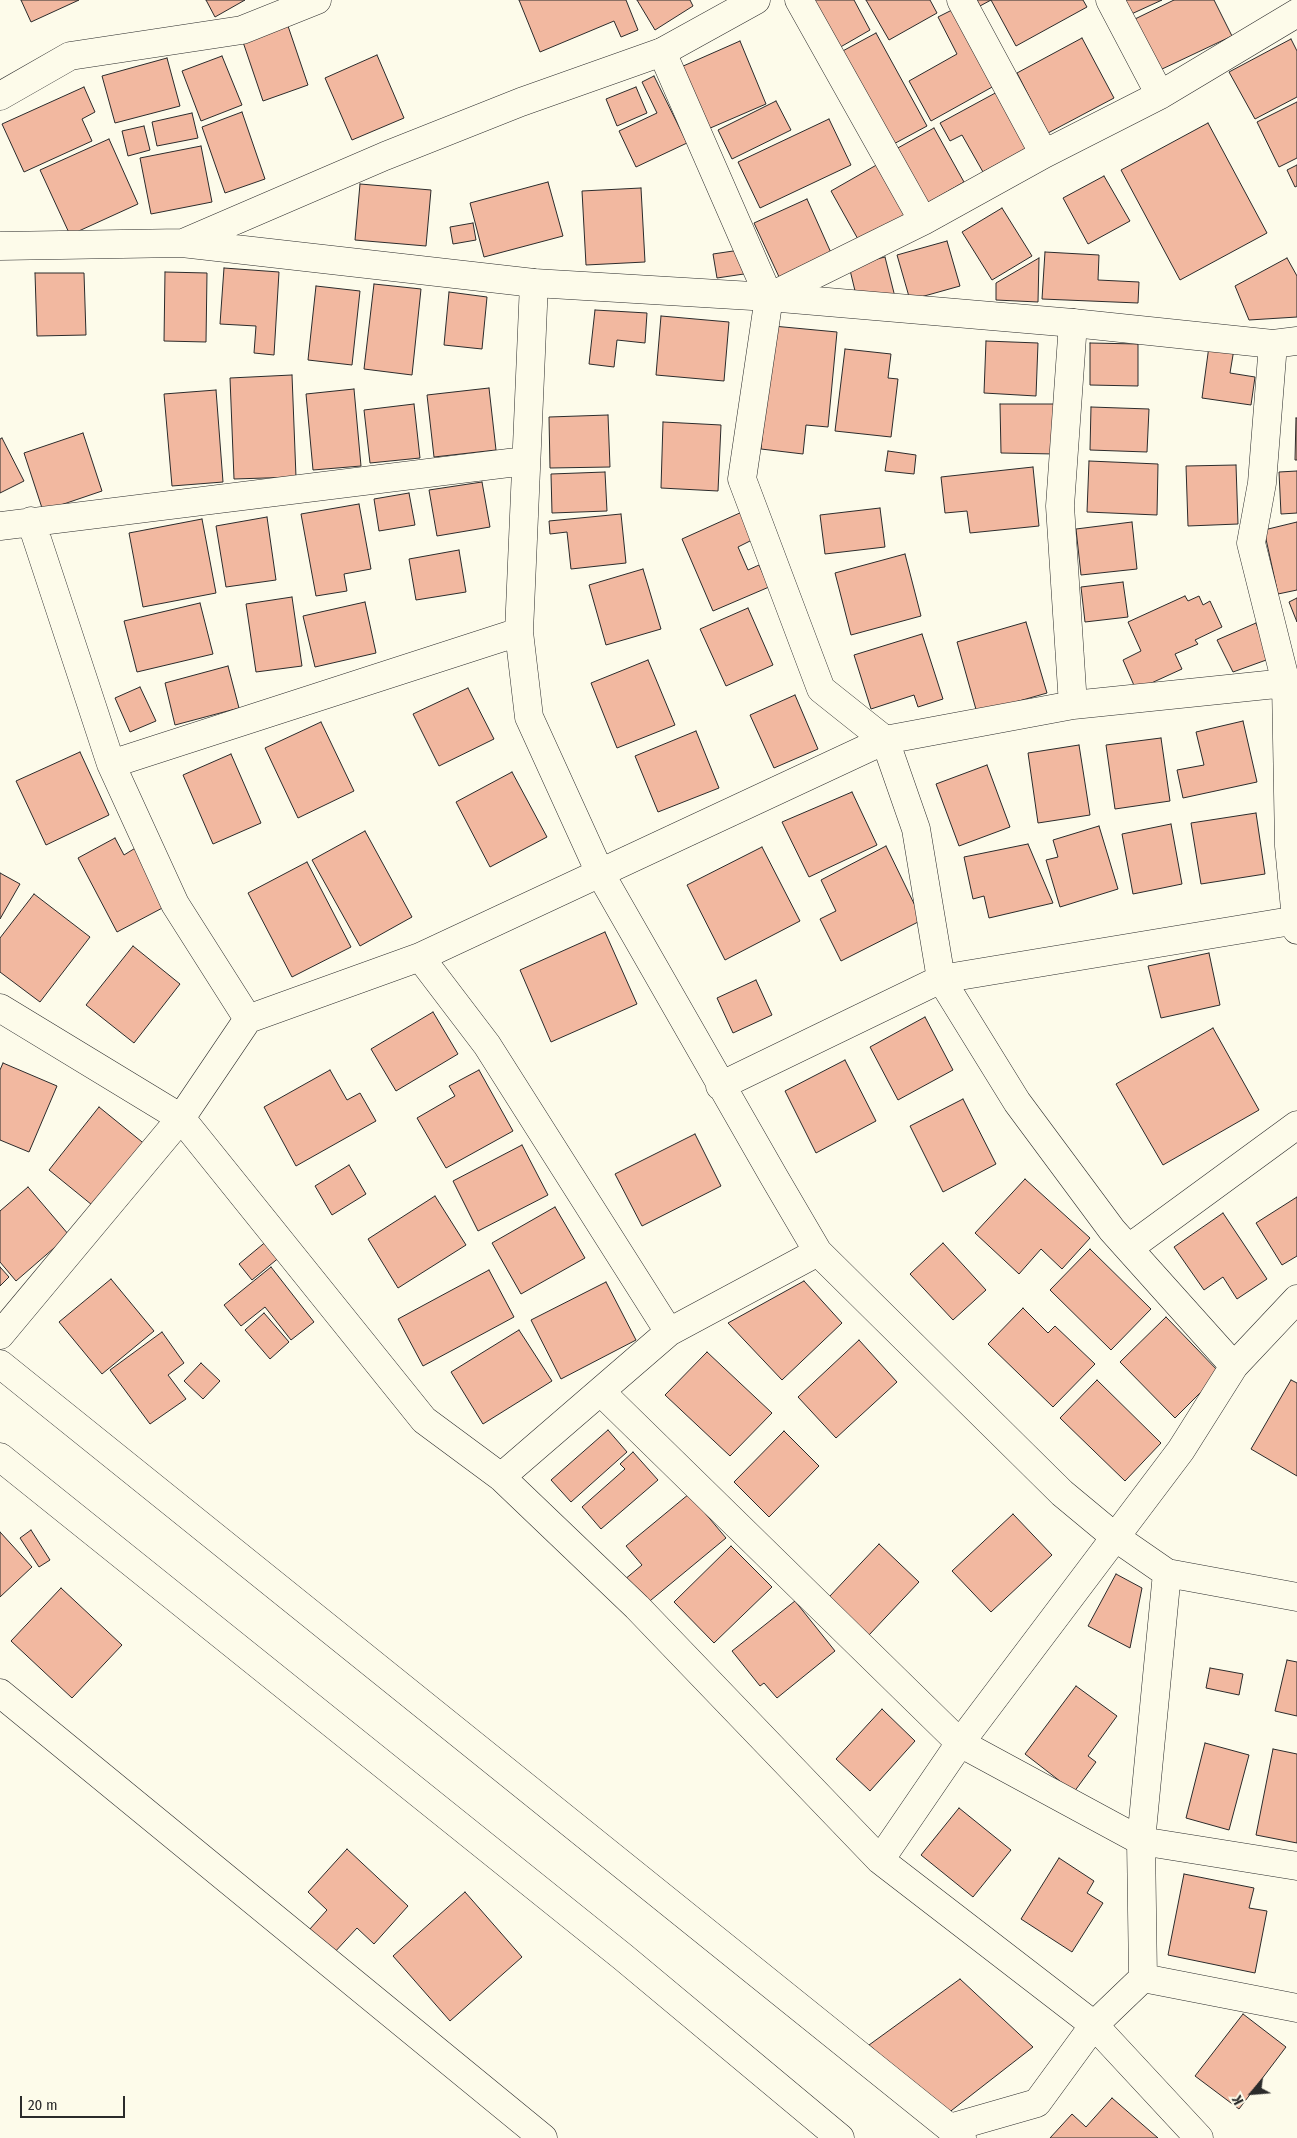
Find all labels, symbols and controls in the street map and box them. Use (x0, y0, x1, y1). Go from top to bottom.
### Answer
north arrow (1227, 2068, 1277, 2118)
scale bar (22, 2086, 128, 2118)
text: K (1229, 2093, 1248, 2108)
text: 20 m (28, 2096, 58, 2114)

